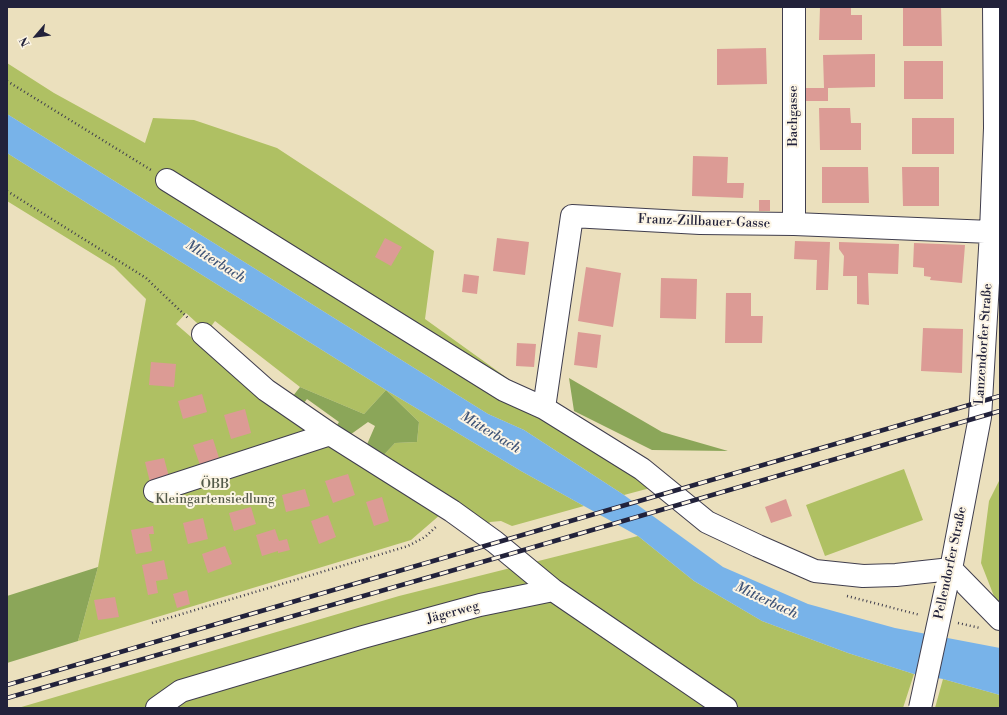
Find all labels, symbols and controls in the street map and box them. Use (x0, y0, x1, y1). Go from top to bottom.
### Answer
north arrow (16, 16, 56, 56)
text: N (17, 35, 34, 49)
street label: Bachgasse (786, 85, 802, 147)
street label: Franz-Zillbauer-Gasse (638, 212, 770, 232)
water label: Mitterbach (182, 237, 248, 287)
street label: Lanzendorfer Straße (972, 283, 996, 405)
water label: Mitterbach (457, 408, 523, 458)
park label: ÖBB Kleingartensiedlung (155, 477, 275, 508)
street label: Pellendorfer Straße (931, 505, 971, 621)
water label: Mitterbach (732, 579, 800, 623)
street label: Jägerweg (425, 599, 481, 627)

